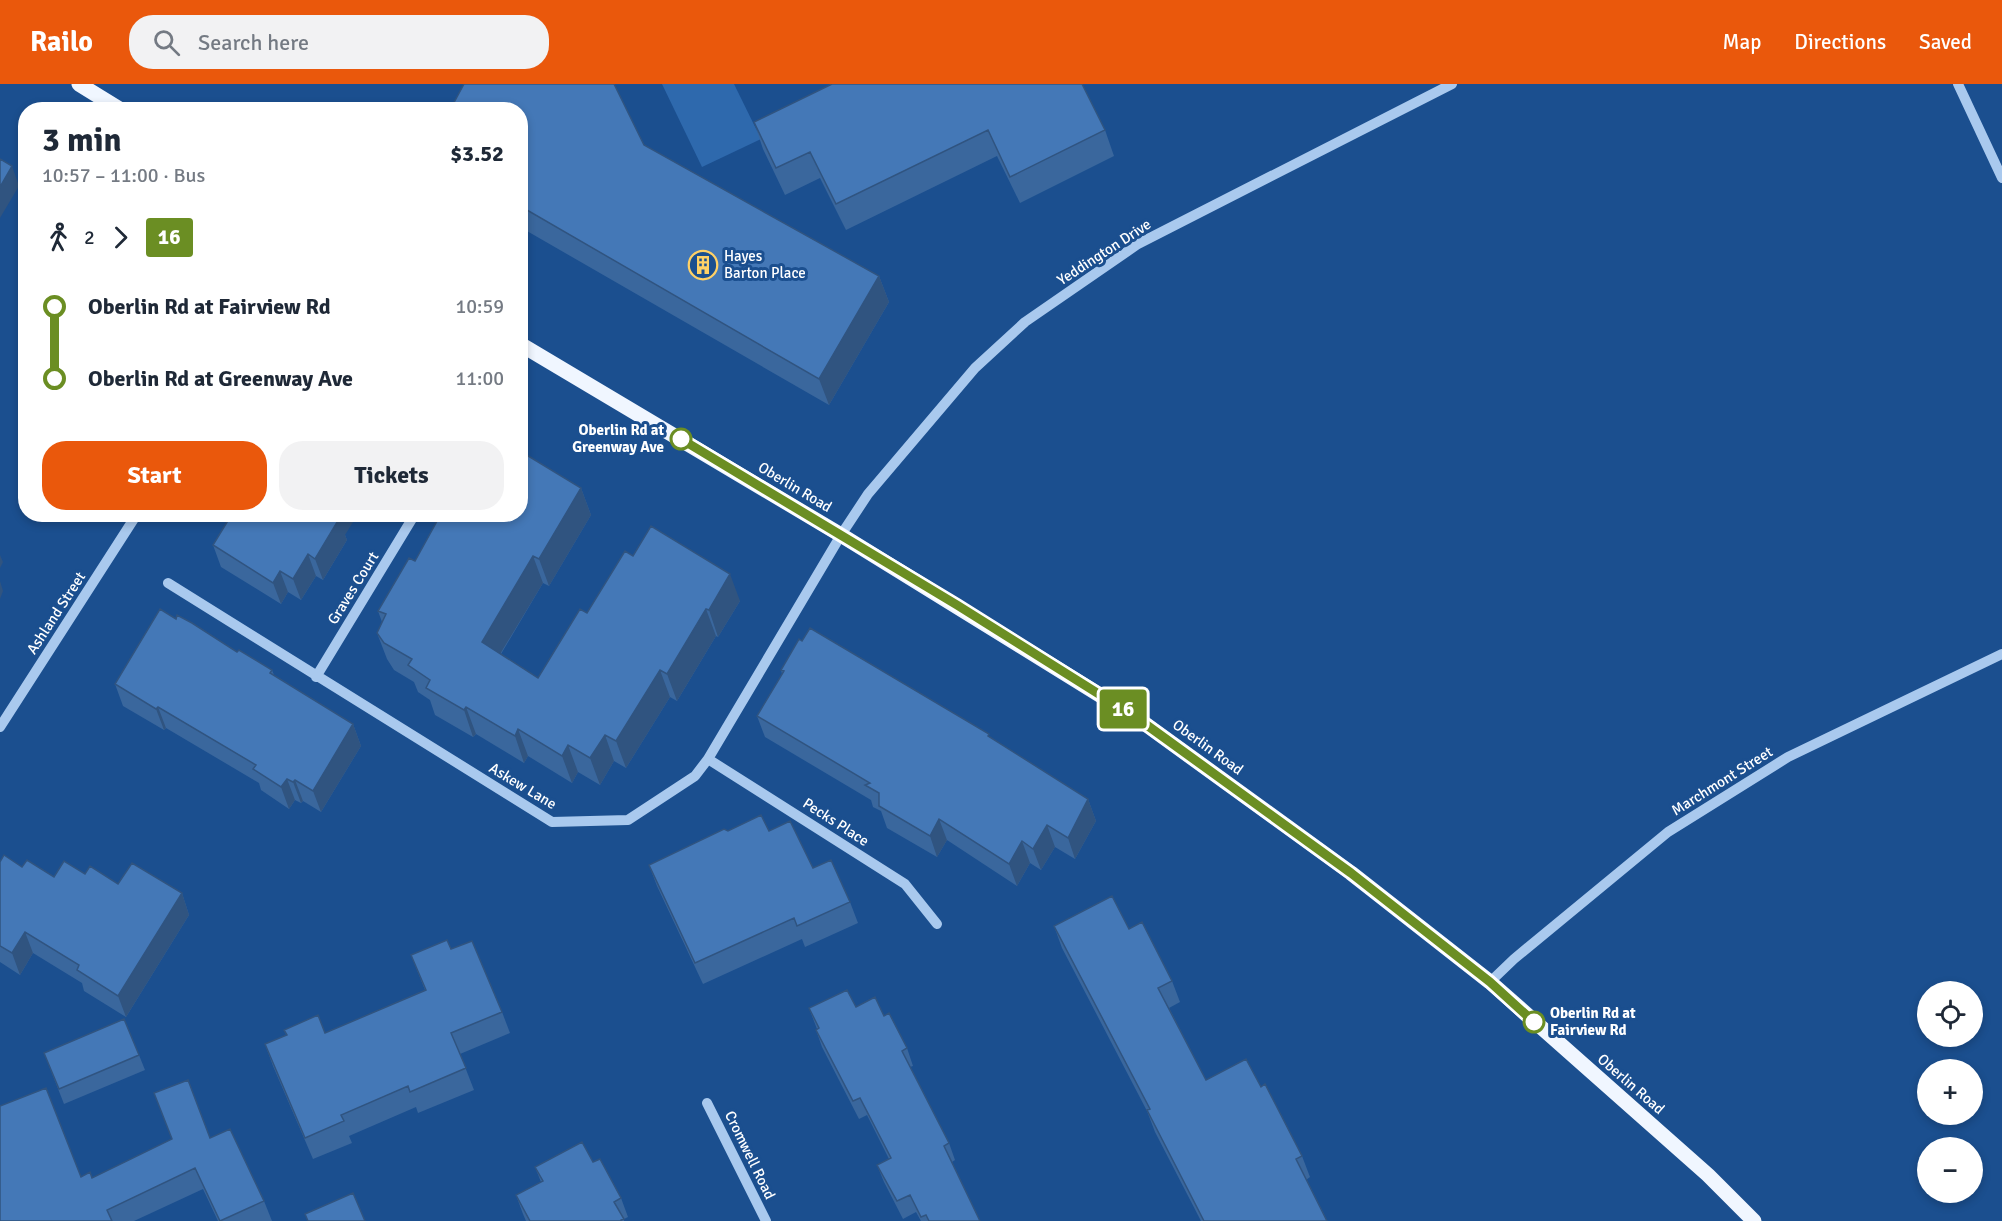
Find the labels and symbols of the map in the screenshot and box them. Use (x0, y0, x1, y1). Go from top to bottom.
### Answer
street label: Yeddington Drive (1054, 215, 1154, 289)
place label: Hayes Barton Place (724, 247, 806, 282)
building icon: Hayes Barton Place (687, 249, 719, 281)
place label: Oberlin Rd at Greenway Ave (572, 421, 664, 456)
marker: Oberlin Rd at Greenway Ave (670, 428, 692, 450)
street label: Oberlin Road (755, 458, 835, 516)
street label: Graves Court (324, 548, 382, 628)
street label: Ashland Street (23, 568, 89, 658)
line badge: 16 (1096, 690, 1150, 728)
street label: Oberlin Road (1169, 715, 1247, 779)
street label: Marchmont Street (1668, 743, 1776, 819)
street label: Askew Lane (486, 759, 560, 813)
street label: Pecks Place (800, 794, 872, 850)
place label: Oberlin Rd at Fairview Rd (1550, 1004, 1636, 1039)
marker: Oberlin Rd at Fairview Rd (1523, 1011, 1545, 1033)
street label: Oberlin Road (1594, 1050, 1668, 1118)
street label: Cromwell Road (721, 1108, 779, 1202)

